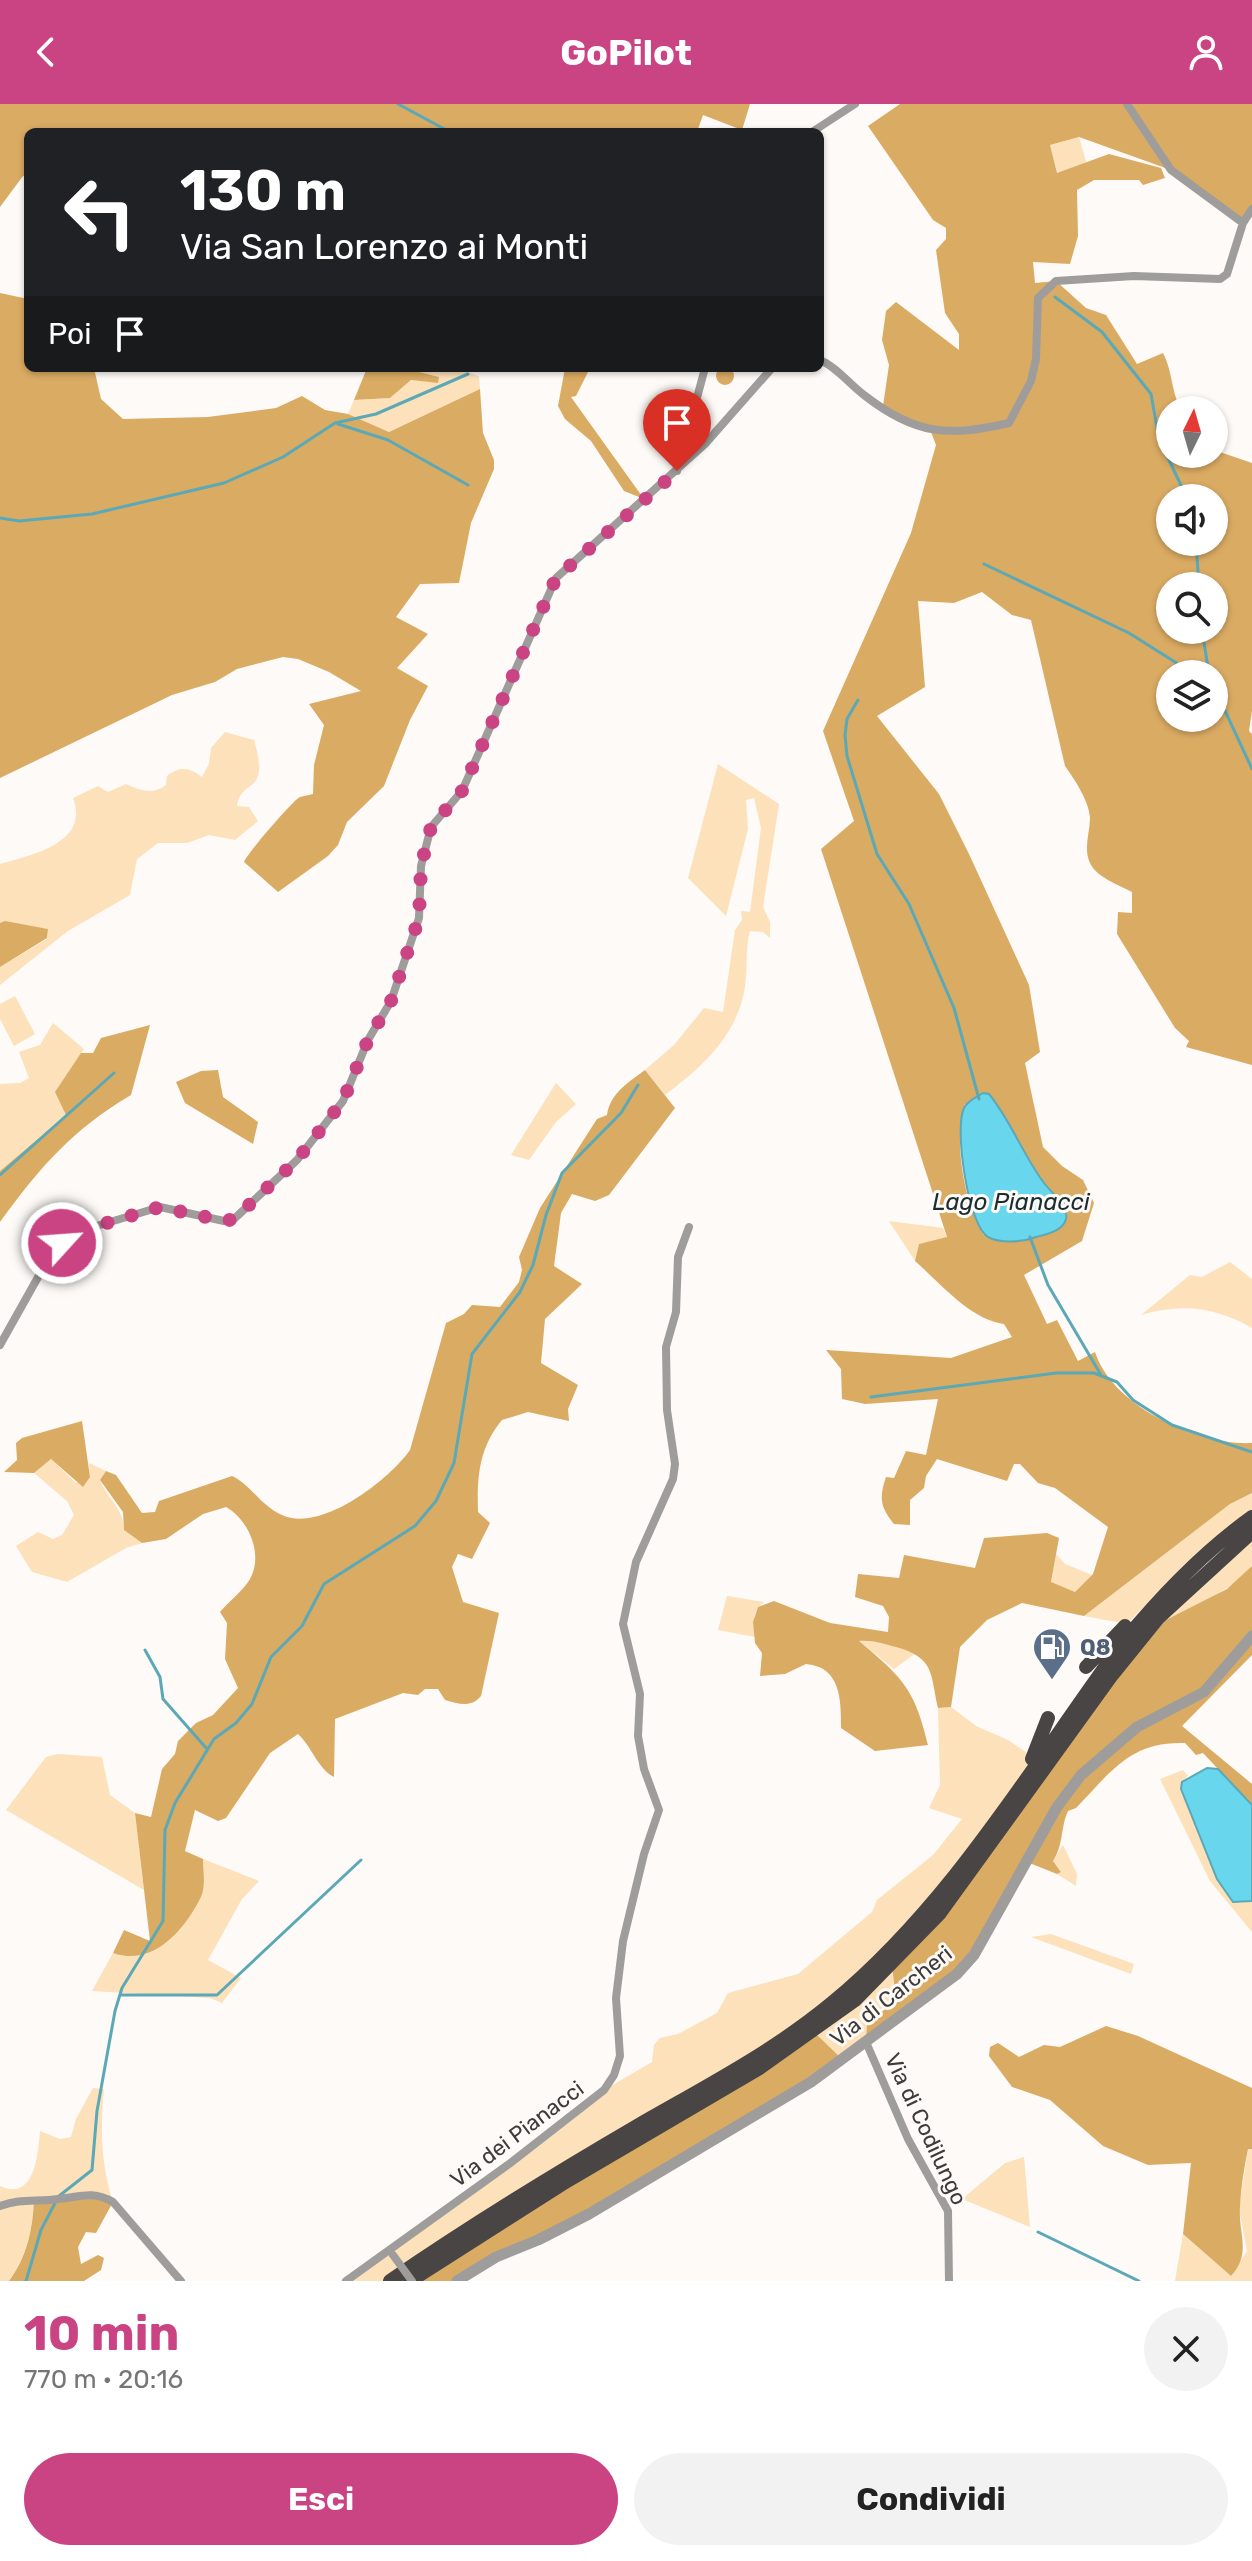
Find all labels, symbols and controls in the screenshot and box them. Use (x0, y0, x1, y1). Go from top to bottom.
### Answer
icon: back (24, 30, 68, 74)
icon: person (1184, 30, 1228, 74)
text: GoPilot (560, 31, 692, 74)
text: 130 m (180, 158, 346, 224)
icon: left (48, 160, 152, 264)
text: Via San Lorenzo ai Monti (180, 225, 588, 268)
icon: arrive (108, 312, 152, 356)
text: Poi (48, 316, 92, 352)
pin (643, 389, 711, 471)
north arrow (1156, 396, 1228, 468)
map controls (1156, 396, 1228, 732)
icon: arrive (655, 401, 699, 445)
button: sound (1156, 484, 1228, 556)
button: search (1156, 572, 1228, 644)
button: layers (1156, 660, 1228, 732)
water label: Lago Pianacci (932, 1188, 1091, 1216)
position arrow (20, 1201, 104, 1285)
fuel station icon: Q8 (1031, 1626, 1073, 1681)
place label: Q8 (1080, 1634, 1111, 1661)
street label: Via di Carcheri (825, 1940, 957, 2052)
street label: Via di Codilungo (879, 2049, 973, 2209)
street label: Via dei Pianacci (445, 2075, 589, 2193)
text: 10 min (24, 2305, 179, 2362)
button: close (1144, 2307, 1228, 2391)
text: 770 m · 20:16 (24, 2364, 183, 2395)
button: Esci (24, 2453, 618, 2545)
button: Condividi (634, 2453, 1228, 2545)

